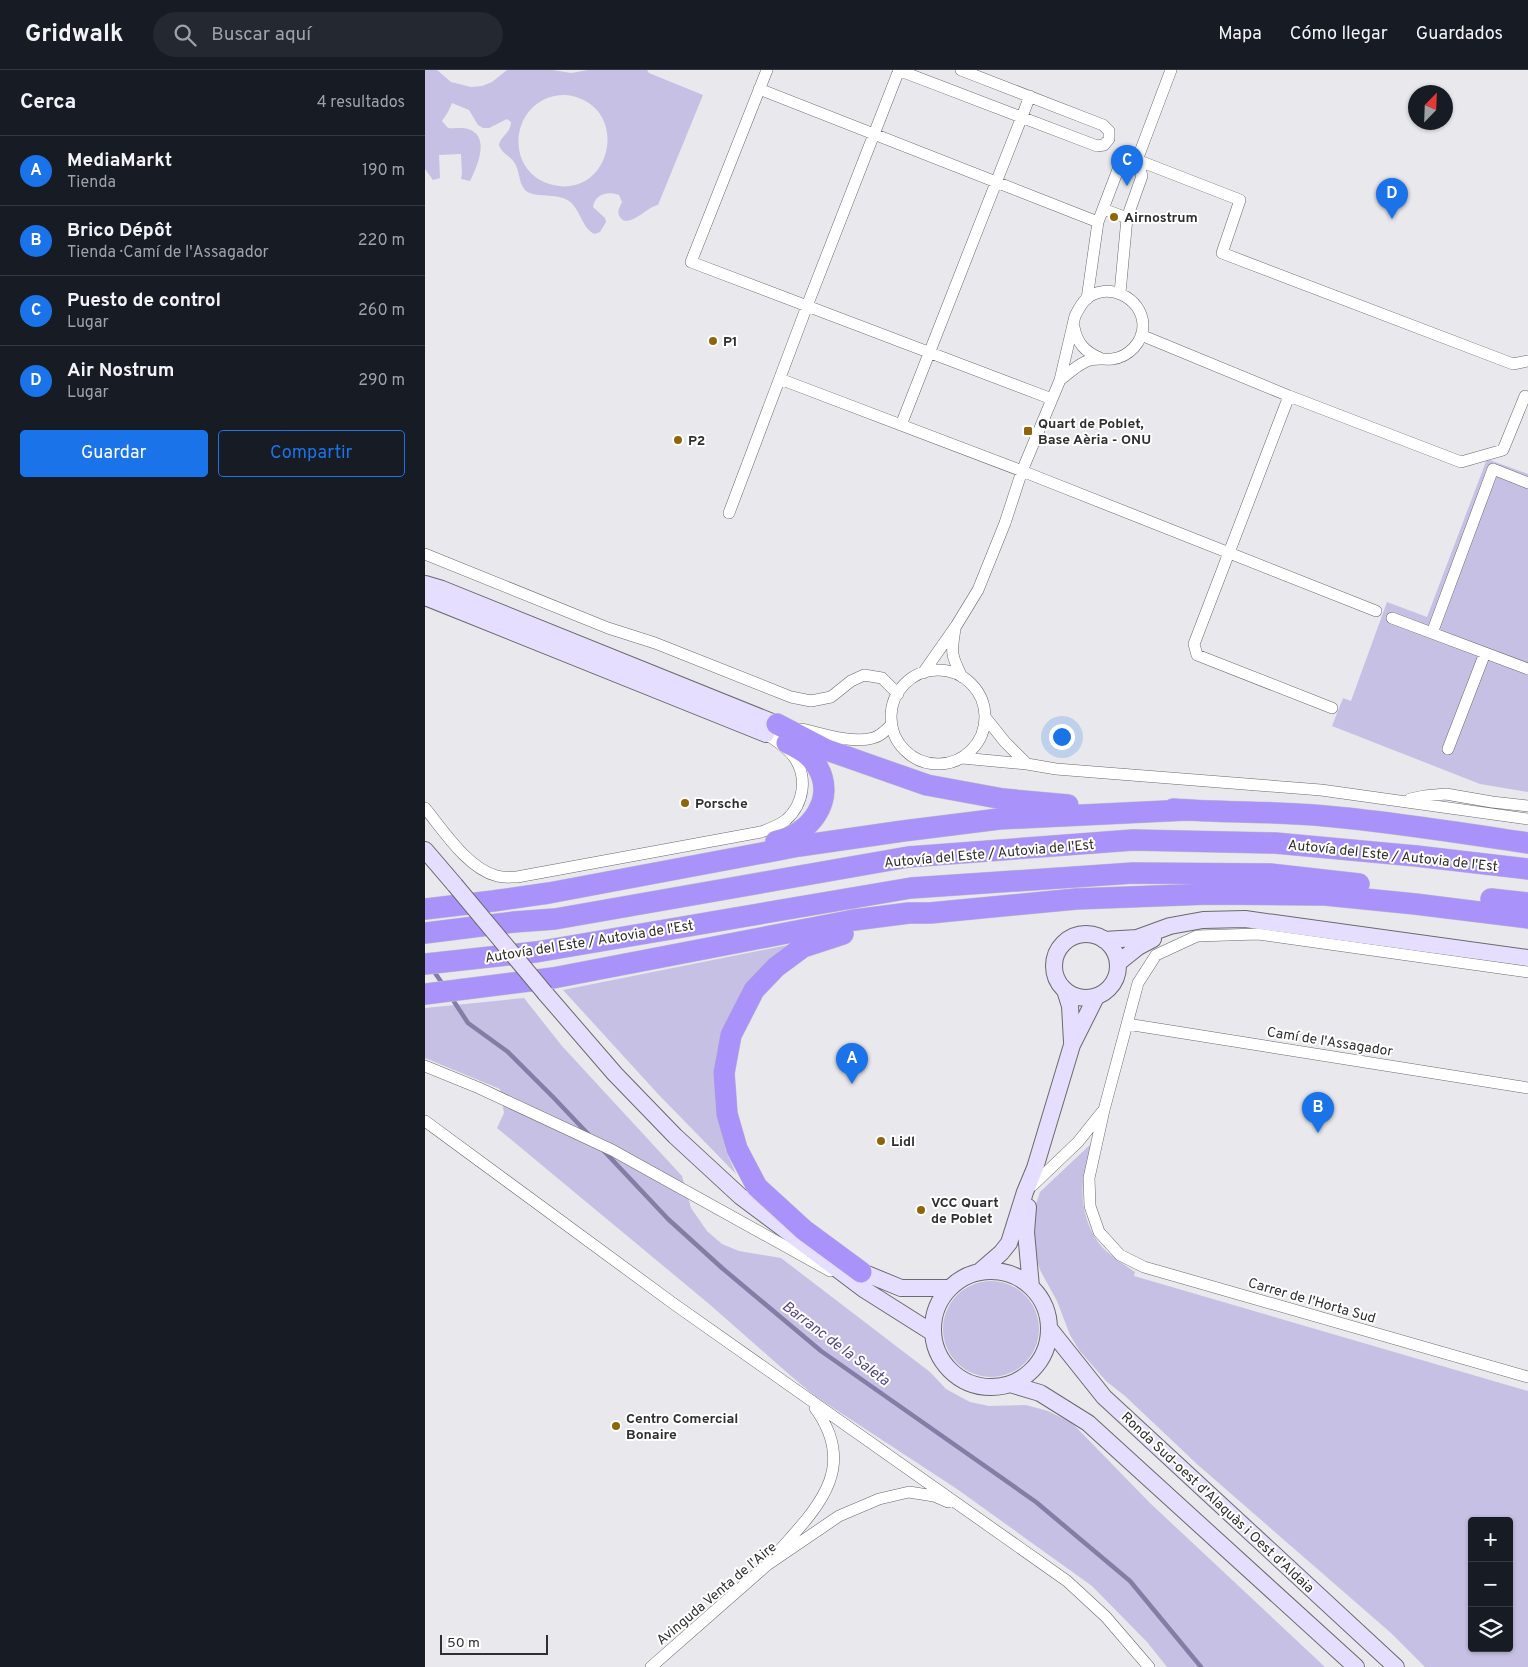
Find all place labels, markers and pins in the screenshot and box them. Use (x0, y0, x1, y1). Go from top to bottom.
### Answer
pin: C (1111, 145, 1143, 186)
pin: D (1376, 178, 1408, 219)
place label: Airnostrum (1124, 210, 1198, 227)
marker: Airnostrum (1108, 211, 1120, 223)
place label: P1 (723, 334, 738, 351)
marker: P1 (707, 335, 719, 347)
place label: Quart de Poblet, Base Aèria - ONU (1038, 416, 1151, 449)
marker: Quart de Poblet, Base Aèria - ONU (1022, 425, 1034, 437)
place label: P2 (688, 433, 705, 450)
marker: P2 (672, 434, 684, 446)
place label: Porsche (695, 796, 748, 813)
marker: Porsche (679, 797, 691, 809)
pin: A (836, 1043, 868, 1084)
pin: B (1302, 1092, 1334, 1133)
place label: Lidl (891, 1134, 915, 1151)
marker: Lidl (875, 1135, 887, 1147)
place label: VCC Quart de Poblet (931, 1195, 999, 1228)
marker: VCC Quart de Poblet (915, 1204, 927, 1216)
place label: Centro Comercial Bonaire (626, 1411, 738, 1444)
marker: Centro Comercial Bonaire (610, 1420, 622, 1432)

